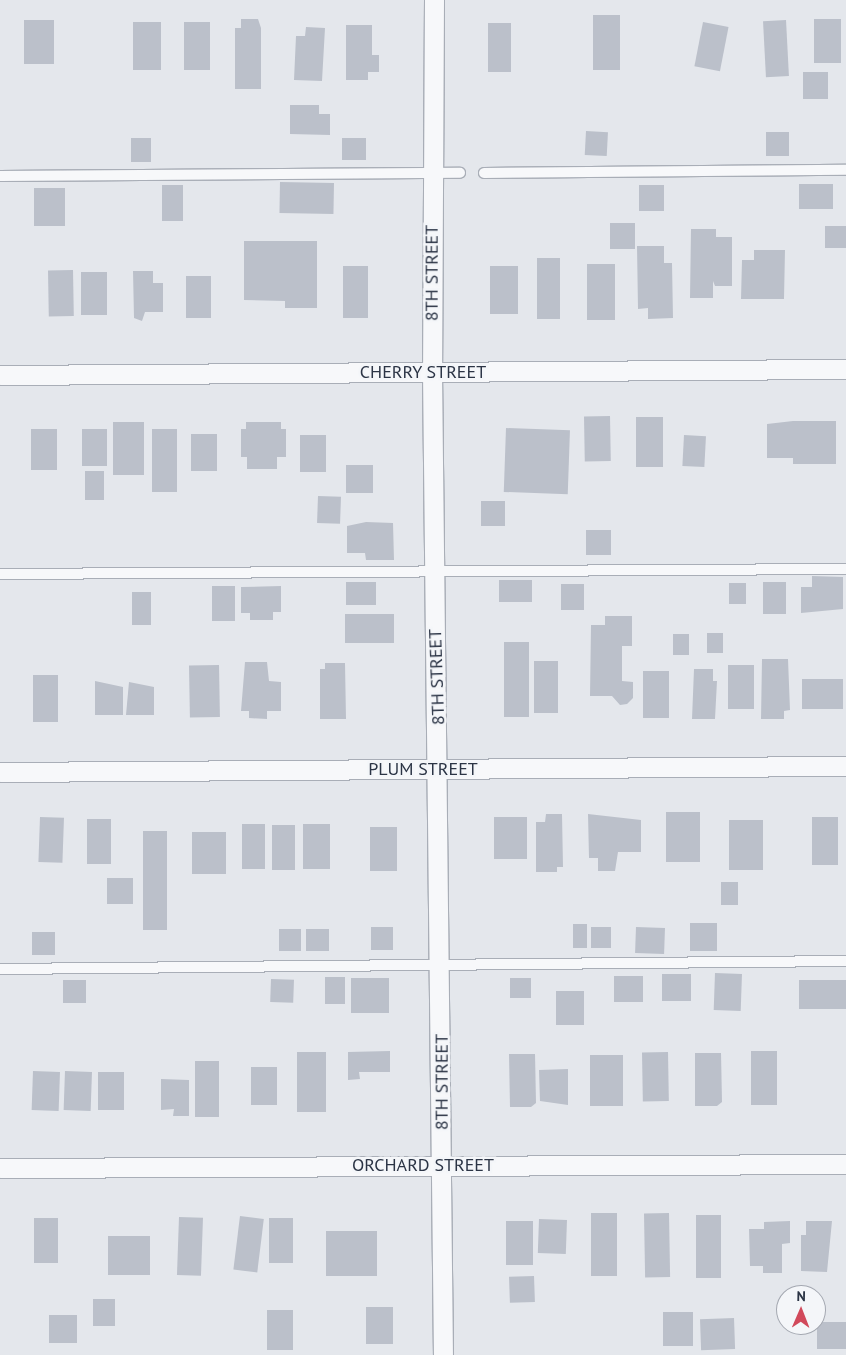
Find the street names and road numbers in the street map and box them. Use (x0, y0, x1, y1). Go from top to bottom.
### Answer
street label: 8TH STREET (421, 225, 443, 321)
street label: CHERRY STREET (360, 361, 486, 383)
street label: 8TH STREET (425, 629, 449, 725)
street label: PLUM STREET (368, 758, 478, 780)
street label: 8TH STREET (431, 1034, 453, 1130)
street label: ORCHARD STREET (352, 1154, 494, 1176)

